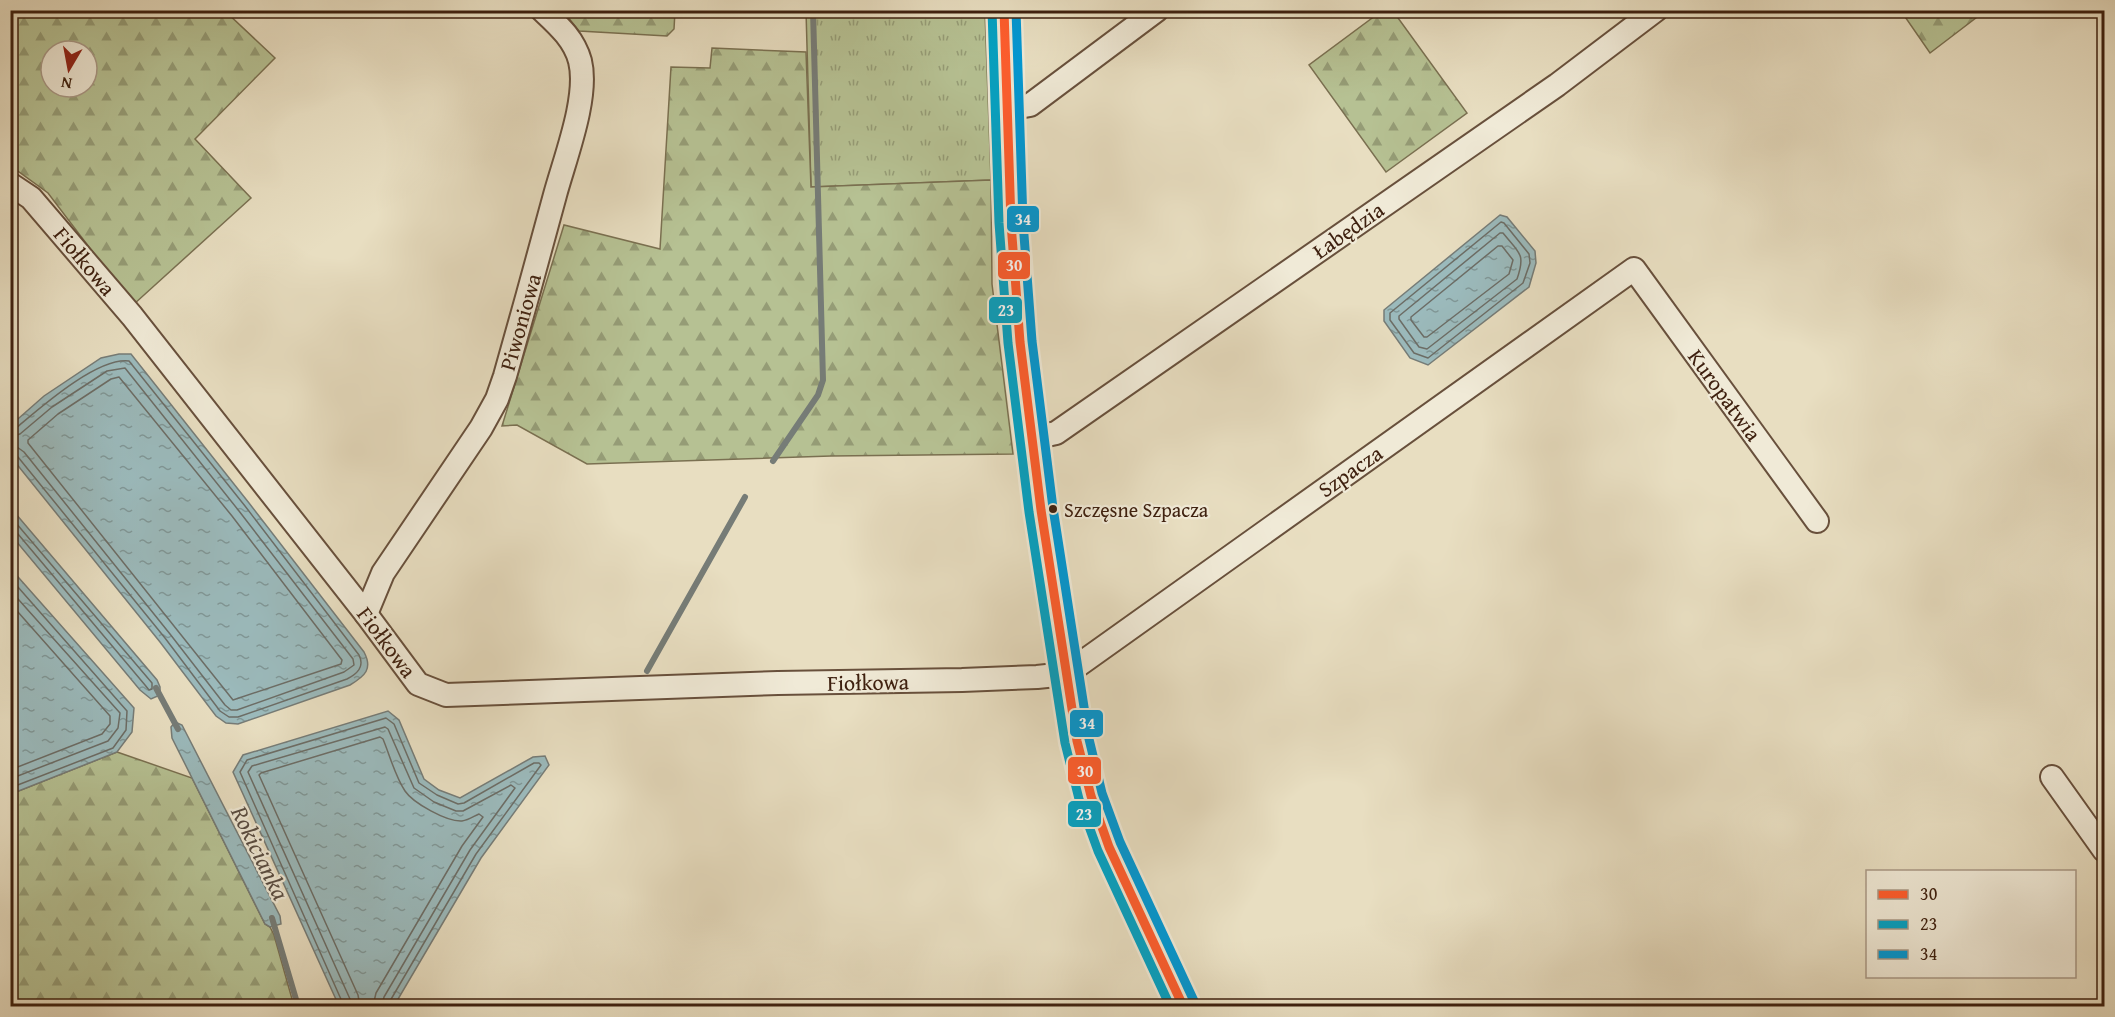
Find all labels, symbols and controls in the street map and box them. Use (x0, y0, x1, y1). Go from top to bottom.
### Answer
north arrow (39, 39, 99, 99)
text: N (59, 71, 74, 97)
street label: Łabędzia (1306, 193, 1391, 266)
line badge: 34 (1006, 205, 1040, 233)
text: 34 (1015, 207, 1031, 231)
street label: Fiołkowa (46, 219, 124, 303)
line badge: 30 (997, 251, 1031, 280)
text: 30 (1006, 253, 1022, 277)
street label: Piwoniowa (491, 269, 549, 374)
line badge: 23 (988, 296, 1023, 324)
text: 23 (998, 298, 1014, 322)
street label: Kuropatwia (1681, 342, 1770, 448)
street label: Szpacza (1311, 437, 1389, 505)
place label: Szczęsne Szpacza (1064, 495, 1209, 524)
marker: Szczęsne Szpacza (1047, 503, 1059, 515)
street label: Fiołkowa (350, 600, 425, 685)
street label: Fiołkowa (827, 665, 910, 699)
line badge: 34 (1069, 709, 1104, 738)
text: 34 (1079, 711, 1095, 735)
line badge: 30 (1067, 756, 1102, 785)
text: 30 (1077, 759, 1093, 783)
water label: Rokicianka (222, 799, 298, 906)
line badge: 23 (1067, 800, 1102, 828)
text: 23 (1076, 802, 1092, 826)
legend (1866, 870, 2076, 978)
text: 30 (1920, 880, 1938, 907)
text: 23 (1920, 910, 1937, 937)
text: 34 (1920, 940, 1937, 967)

